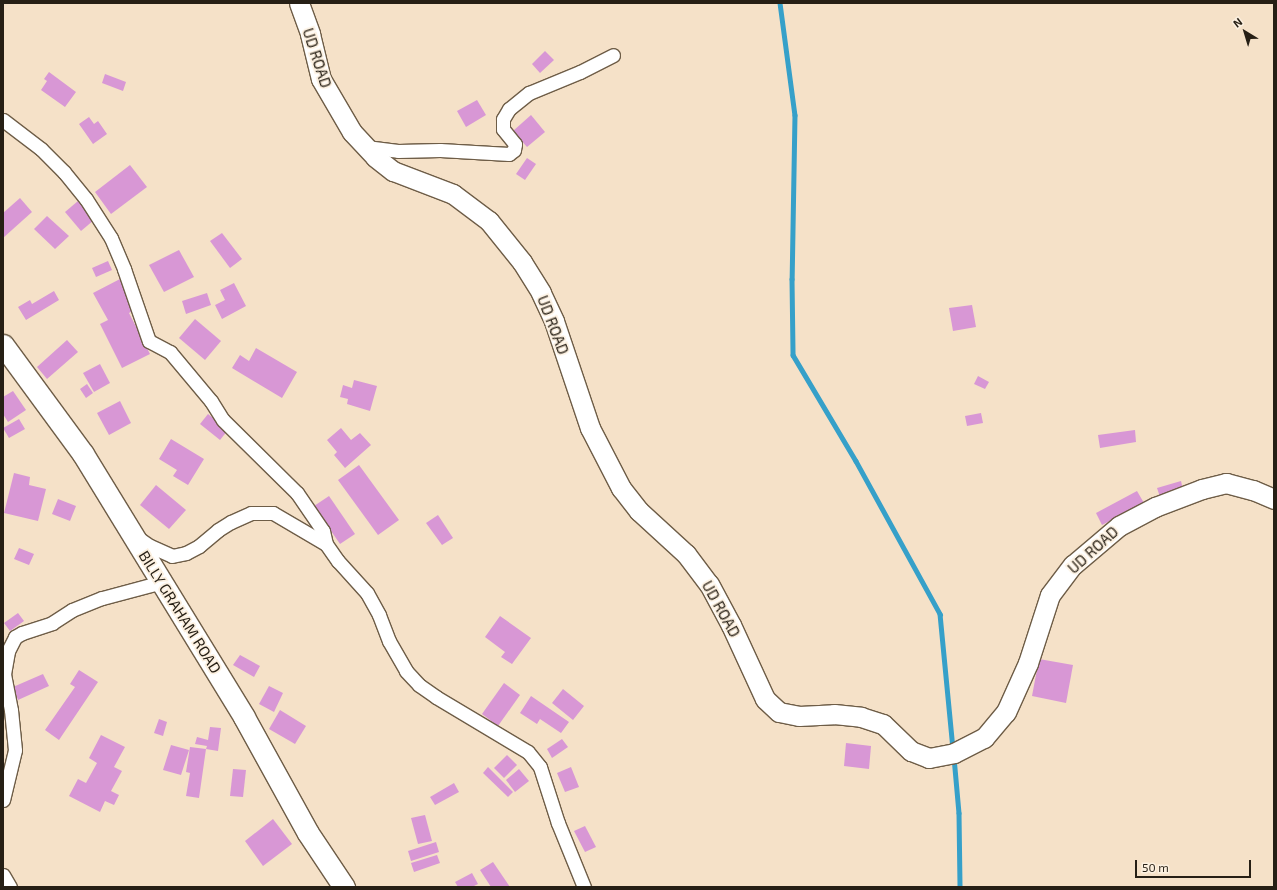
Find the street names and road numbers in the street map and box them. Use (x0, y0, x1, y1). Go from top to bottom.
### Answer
street label: UD ROAD (299, 26, 335, 90)
street label: UD ROAD (534, 293, 572, 357)
street label: UD ROAD (1064, 523, 1122, 577)
street label: BILLY GRAHAM ROAD (135, 547, 225, 677)
street label: UD ROAD (698, 578, 744, 640)

